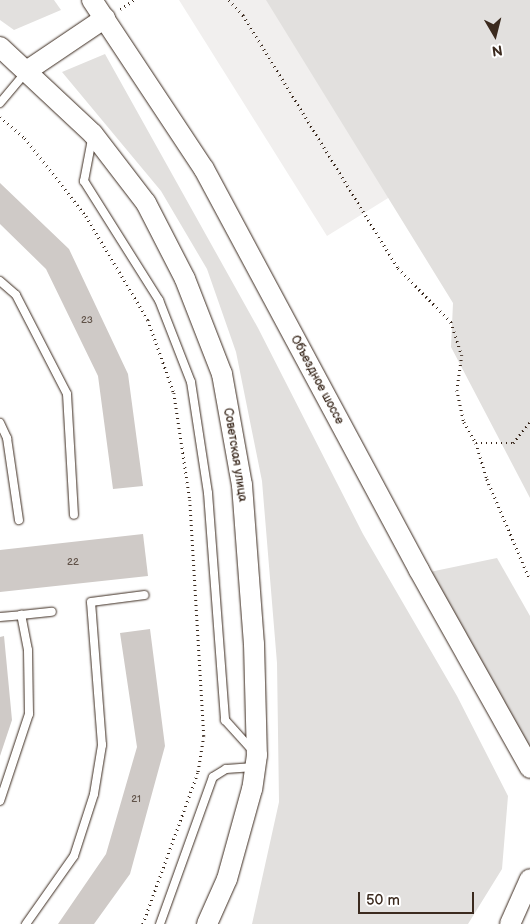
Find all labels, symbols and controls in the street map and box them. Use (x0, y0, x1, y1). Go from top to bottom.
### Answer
north arrow (470, 10, 520, 60)
text: N (491, 41, 504, 59)
house number: 23 (81, 315, 93, 327)
street label: Объездное шоссе (287, 333, 347, 427)
street label: Советская улица (220, 407, 250, 503)
house number: 22 (67, 557, 79, 569)
house number: 21 (131, 794, 141, 806)
scale bar (360, 882, 476, 914)
text: 50 m (366, 891, 400, 910)

